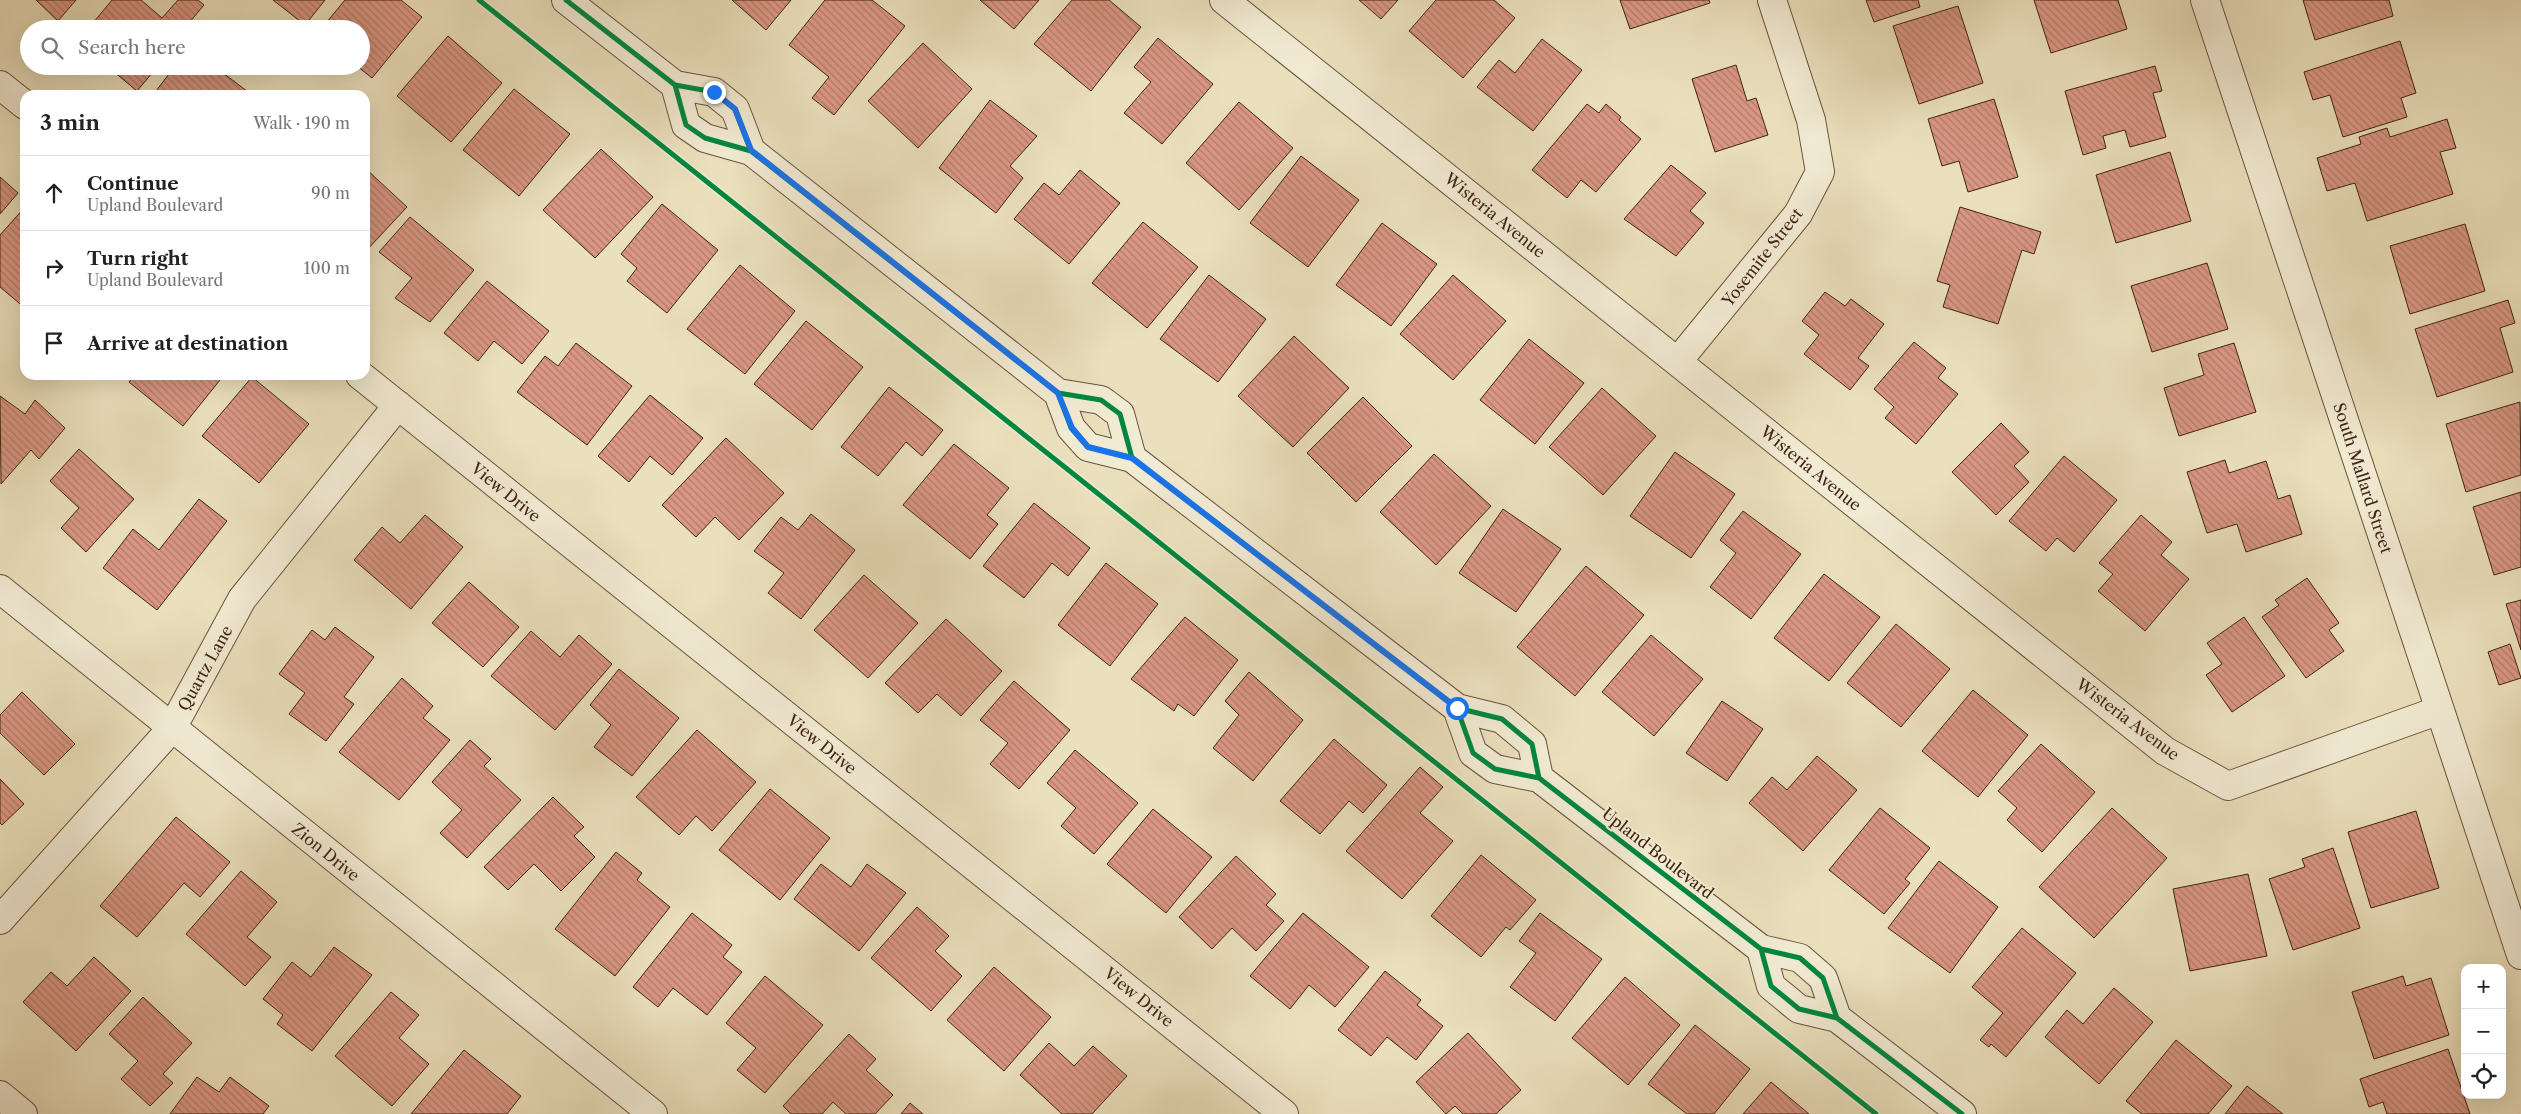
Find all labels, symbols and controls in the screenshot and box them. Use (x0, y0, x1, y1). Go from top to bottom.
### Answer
search box (20, 20, 370, 75)
icon: search (38, 34, 66, 62)
text: Search here (78, 36, 186, 59)
route end (703, 81, 726, 104)
text: 3 min (40, 110, 100, 135)
text: Walk · 190 m (253, 113, 350, 133)
street label: Wisteria Avenue (1440, 168, 1550, 262)
text: Continue (87, 172, 179, 195)
icon: ahead (40, 179, 68, 207)
text: 90 m (311, 183, 350, 203)
text: Upland Boulevard (87, 195, 223, 215)
street label: Yosemite Street (1717, 204, 1807, 311)
text: Turn right (87, 247, 188, 270)
icon: right (40, 254, 68, 282)
text: 100 m (304, 258, 350, 278)
text: Upland Boulevard (87, 270, 223, 290)
icon: arrive (40, 329, 68, 357)
text: Arrive at destination (87, 332, 288, 355)
street label: South Mallard Street (2329, 400, 2397, 556)
street label: Wisteria Avenue (1756, 421, 1866, 515)
street label: View Drive (466, 457, 545, 526)
street label: Quartz Lane (173, 622, 237, 714)
street label: Wisteria Avenue (2072, 673, 2184, 764)
route start (1446, 697, 1469, 720)
street label: View Drive (782, 709, 861, 778)
street label: Upland Boulevard (1598, 803, 1718, 903)
street label: Zion Drive (288, 819, 364, 885)
street label: View Drive (1099, 962, 1178, 1031)
map controls (2461, 964, 2506, 1099)
button: + (2461, 964, 2506, 1009)
button: − (2461, 1009, 2506, 1054)
button: locate (2461, 1054, 2506, 1099)

